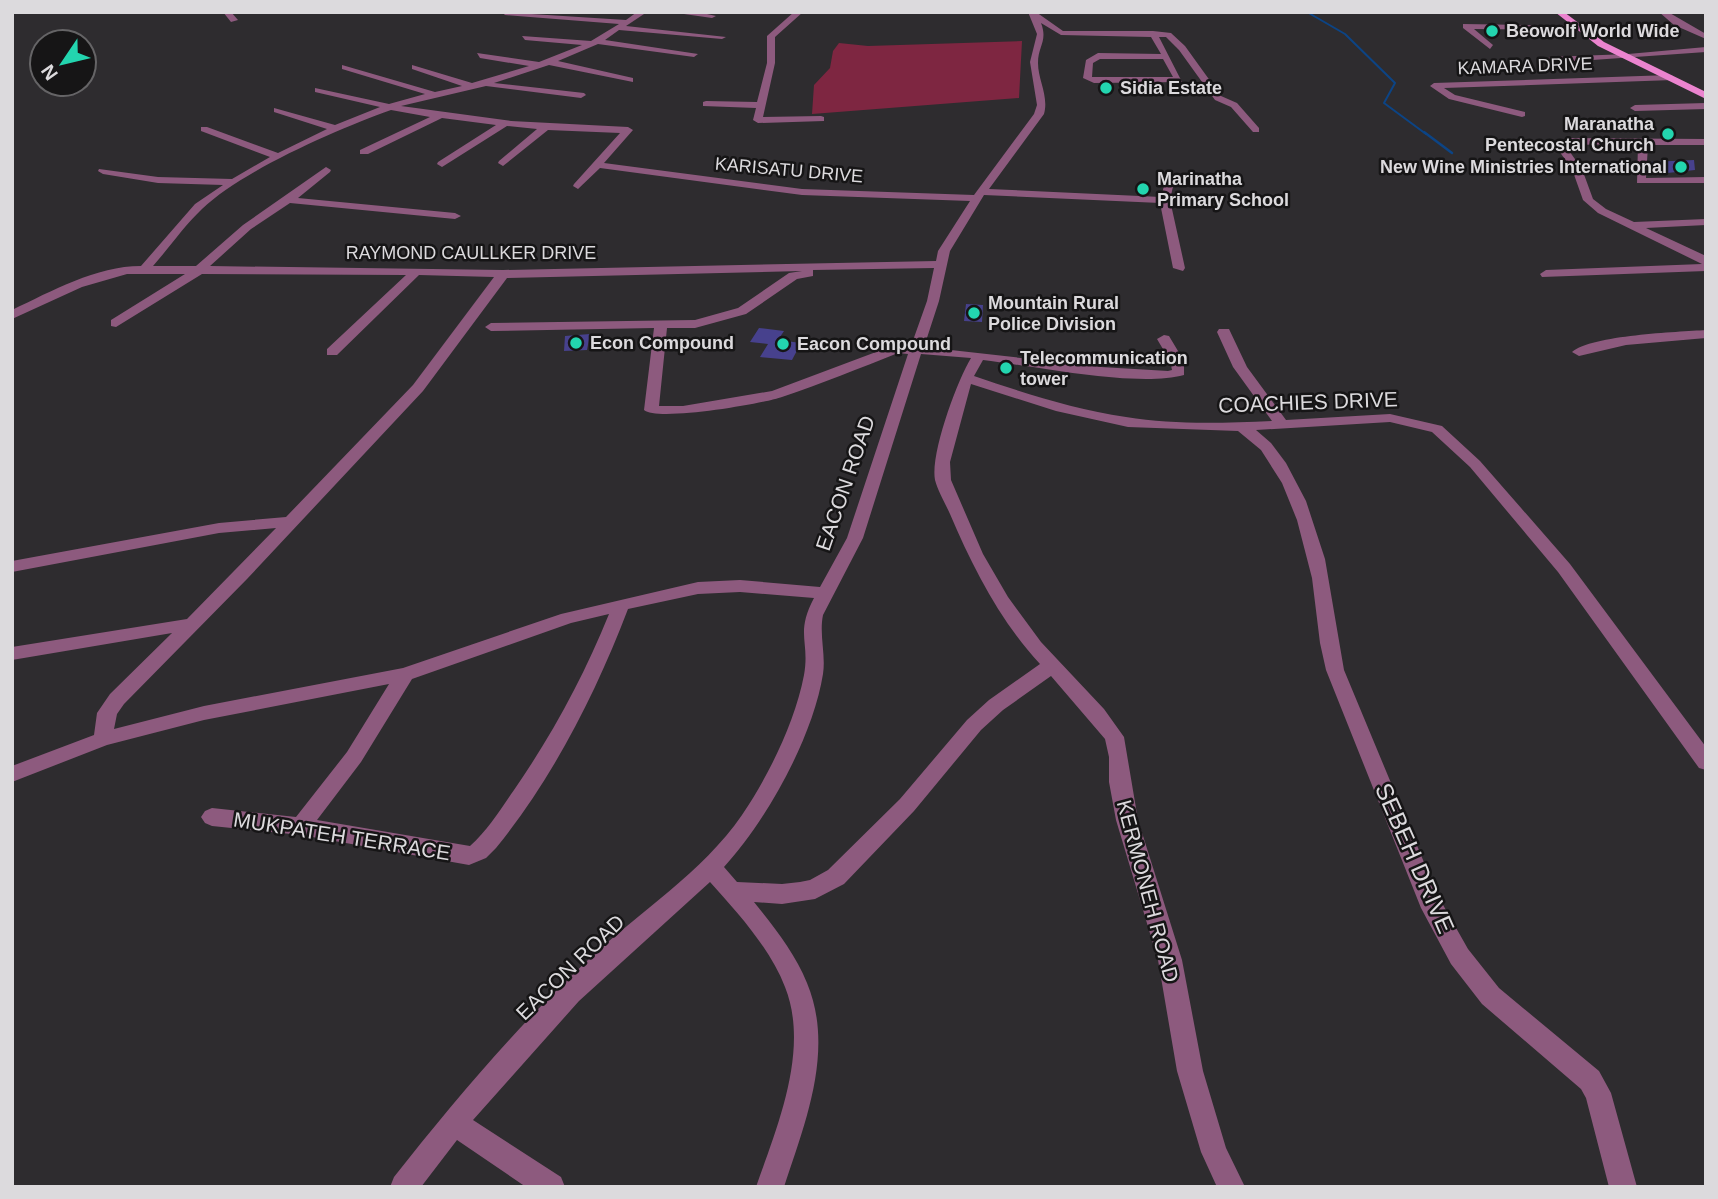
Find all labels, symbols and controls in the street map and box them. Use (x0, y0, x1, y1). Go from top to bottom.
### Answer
place label: Beowolf World Wide (1506, 21, 1680, 41)
marker: Beowolf World Wide (1484, 23, 1500, 39)
north arrow (28, 28, 98, 98)
street label: KAMARA DRIVE (1457, 54, 1593, 78)
text: N (37, 61, 62, 84)
place label: Sidia Estate (1120, 78, 1222, 98)
marker: Sidia Estate (1098, 80, 1114, 96)
place label: Maranatha Pentecostal Church (1485, 114, 1655, 155)
marker: Maranatha Pentecostal Church (1660, 126, 1676, 142)
street label: KARISATU DRIVE (714, 154, 864, 186)
place label: New Wine Ministries International (1380, 157, 1667, 177)
marker: New Wine Ministries International (1673, 159, 1689, 175)
place label: Marinatha Primary School (1157, 169, 1289, 210)
marker: Marinatha Primary School (1135, 181, 1151, 197)
street label: RAYMOND CAULLKER DRIVE (346, 243, 596, 263)
place label: Mountain Rural Police Division (988, 293, 1119, 334)
marker: Mountain Rural Police Division (966, 305, 982, 321)
place label: Econ Compound (590, 333, 734, 353)
place label: Eacon Compound (797, 334, 951, 354)
marker: Econ Compound (568, 335, 584, 351)
marker: Eacon Compound (775, 336, 791, 352)
place label: Telecommunication tower (1020, 348, 1188, 389)
marker: Telecommunication tower (998, 360, 1014, 376)
street label: COACHIES DRIVE (1218, 387, 1398, 417)
street label: EACON ROAD (811, 413, 879, 553)
street label: SEBEH DRIVE (1370, 779, 1460, 937)
street label: KERMONEH ROAD (1113, 797, 1183, 985)
street label: MUKPATEH TERRACE (232, 807, 452, 865)
street label: EACON ROAD (511, 910, 629, 1024)

